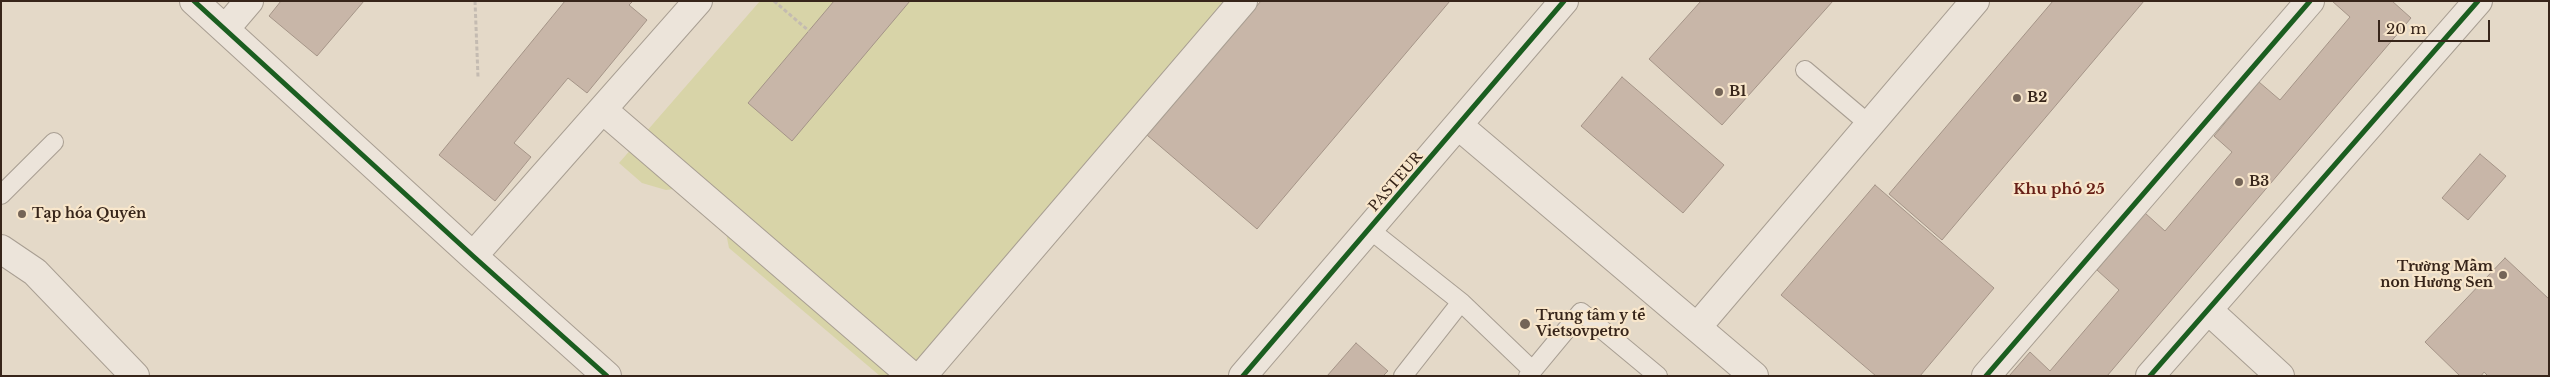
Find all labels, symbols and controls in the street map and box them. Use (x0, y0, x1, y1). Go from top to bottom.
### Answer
scale bar (2380, 10, 2492, 42)
text: 20 m (2386, 19, 2426, 38)
place label: B1 (1729, 84, 1746, 100)
marker: B1 (1713, 86, 1725, 98)
place label: B2 (2027, 90, 2047, 106)
marker: B2 (2011, 92, 2023, 104)
street label: PASTEUR (1366, 149, 1426, 215)
place label: B3 (2249, 174, 2269, 190)
marker: B3 (2233, 176, 2245, 188)
district label: Khu phố 25 (2013, 181, 2105, 199)
place label: Tạp hóa Quyên (32, 206, 146, 222)
marker: Tạp hóa Quyên (16, 208, 28, 220)
place label: Trường Mầm non Hương Sen (2380, 259, 2493, 292)
marker: Trường Mầm non Hương Sen (2497, 269, 2509, 281)
place label: Trung tâm y tế Vietsovpetro (1536, 308, 1645, 341)
marker: Trung tâm y tế Vietsovpetro (1518, 317, 1532, 331)

